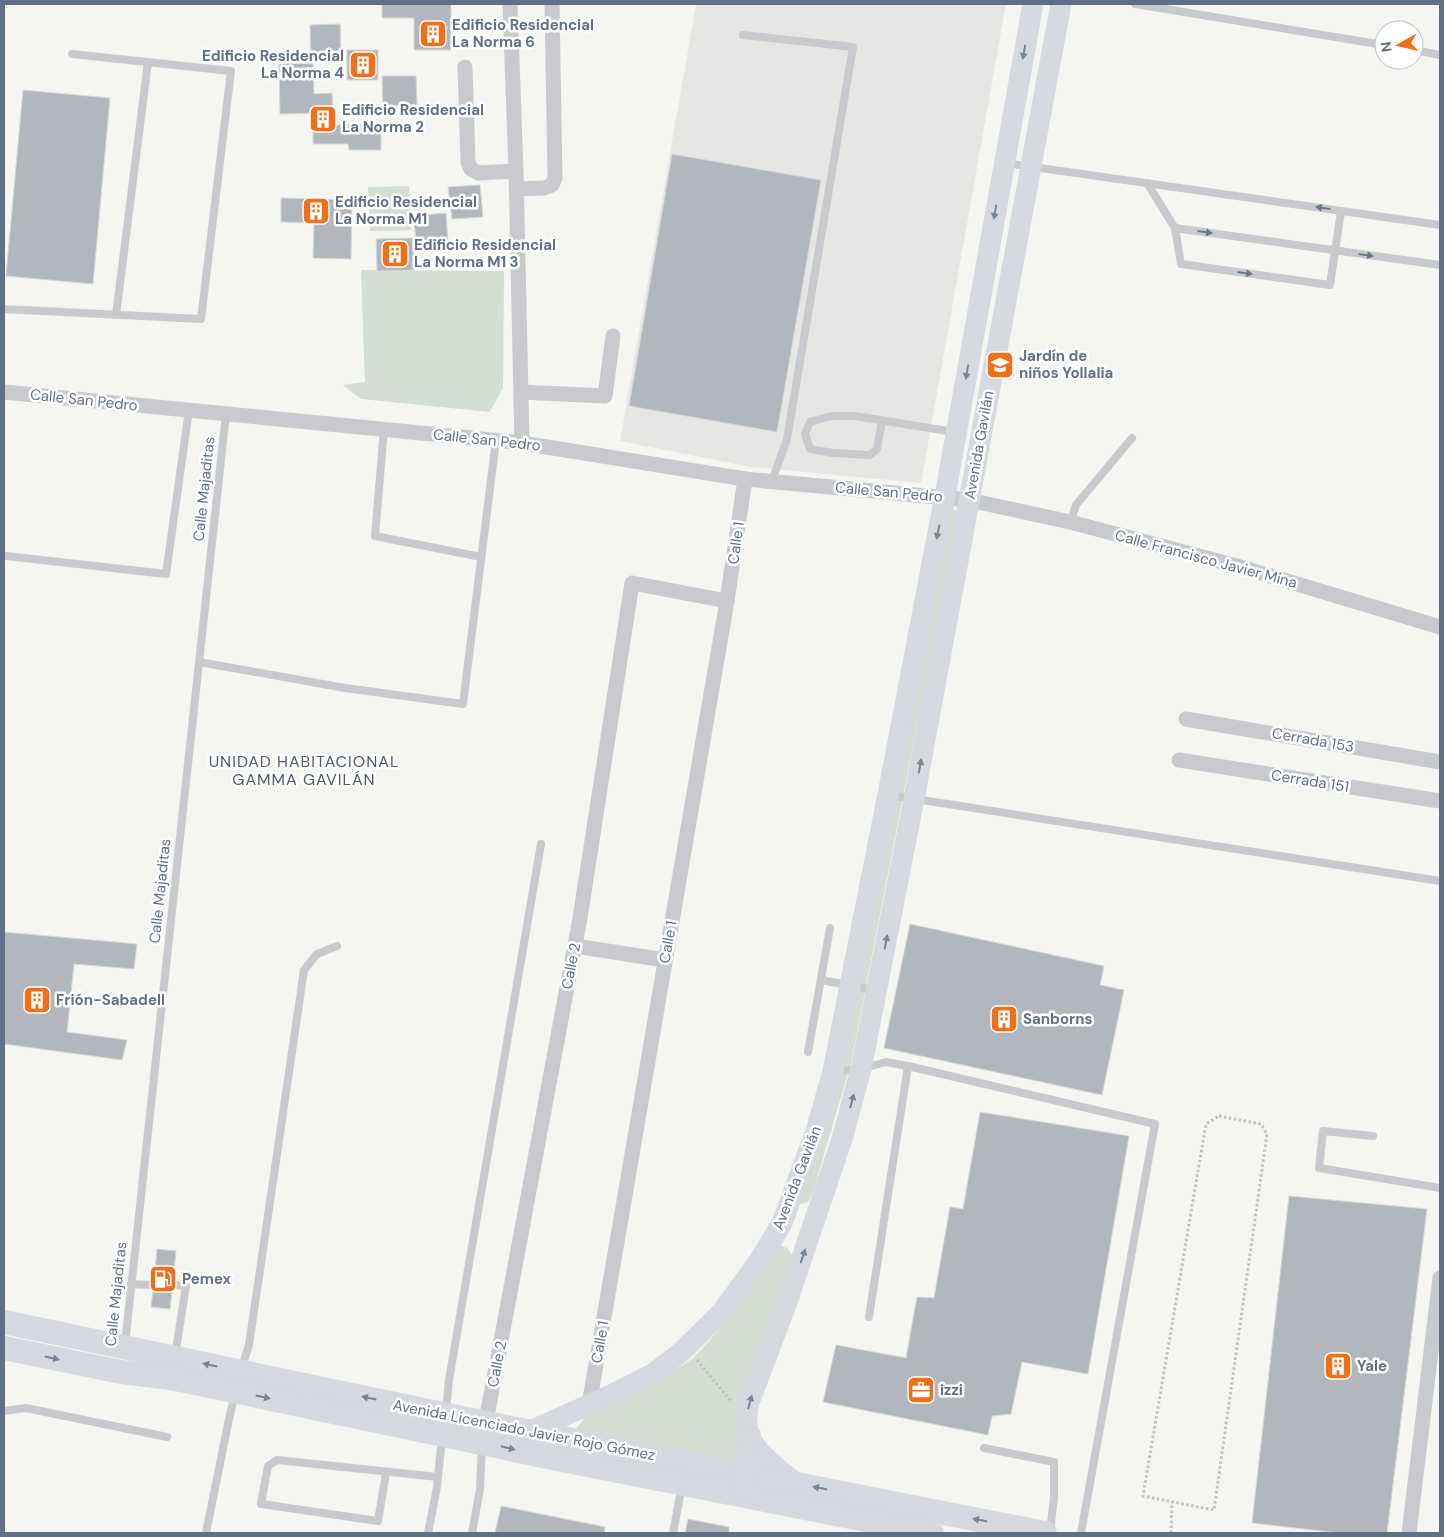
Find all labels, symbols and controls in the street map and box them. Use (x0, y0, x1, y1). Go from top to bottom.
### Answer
place label: Edificio Residencial La Norma 6 (452, 15, 594, 52)
building icon: Edificio Residencial La Norma 6 (418, 19, 448, 49)
north arrow (1374, 20, 1424, 70)
text: N (1377, 40, 1396, 53)
one-way arrow (1020, 44, 1028, 60)
place label: Edificio Residencial La Norma 4 (202, 46, 344, 83)
building icon: Edificio Residencial La Norma 4 (348, 50, 378, 80)
place label: Edificio Residencial La Norma 2 (342, 100, 484, 137)
building icon: Edificio Residencial La Norma 2 (308, 104, 338, 134)
place label: Edificio Residencial La Norma M1 (335, 192, 477, 229)
building icon: Edificio Residencial La Norma M1 (301, 196, 331, 226)
one-way arrow (991, 204, 999, 220)
one-way arrow (1314, 204, 1330, 212)
one-way arrow (1197, 228, 1213, 236)
place label: Edificio Residencial La Norma M1 3 (414, 235, 556, 272)
building icon: Edificio Residencial La Norma M1 3 (380, 239, 410, 269)
one-way arrow (1358, 251, 1374, 259)
one-way arrow (1237, 269, 1253, 277)
place label: Jardín de niños Yollalia (1019, 346, 1113, 383)
school or university icon: Jardín de niños Yollalia (985, 350, 1015, 380)
one-way arrow (962, 364, 970, 380)
street label: Calle San Pedro (29, 384, 139, 416)
street label: Avenida Gavilán (960, 389, 998, 501)
street label: Calle San Pedro (432, 424, 542, 456)
street label: Calle Majaditas (189, 436, 219, 542)
street label: Calle San Pedro (834, 477, 944, 507)
street label: Calle 1 (723, 520, 749, 566)
one-way arrow (934, 524, 942, 539)
street label: Calle Francisco Javier Mina (1113, 525, 1299, 593)
street label: Cerrada 153 (1270, 723, 1356, 757)
district label: UNIDAD HABITACIONAL GAMMA GAVILÁN (209, 751, 399, 790)
one-way arrow (917, 757, 925, 773)
street label: Cerrada 151 (1270, 765, 1350, 797)
street label: Calle Majaditas (145, 838, 175, 944)
street label: Calle 1 (654, 919, 682, 965)
one-way arrow (882, 935, 890, 950)
street label: Calle 2 (557, 941, 585, 991)
building icon: Frión-Sabadell (22, 985, 52, 1015)
place label: Frión-Sabadell (56, 990, 165, 1010)
building icon: Sanborns (989, 1004, 1019, 1034)
place label: Sanborns (1023, 1009, 1092, 1029)
one-way arrow (848, 1094, 856, 1109)
street label: Avenida Gavilán (768, 1123, 826, 1233)
street label: Calle Majaditas (101, 1241, 131, 1347)
one-way arrow (799, 1248, 807, 1263)
fuel station icon: Pemex (148, 1264, 178, 1294)
place label: Pemex (182, 1269, 231, 1289)
street label: Calle 1 (586, 1319, 614, 1365)
street label: Calle 2 (483, 1339, 511, 1389)
building icon: Yale (1323, 1351, 1353, 1381)
one-way arrow (44, 1354, 59, 1362)
place label: Yale (1357, 1356, 1387, 1376)
one-way arrow (203, 1361, 218, 1369)
office icon: izzi (906, 1375, 936, 1405)
place label: izzi (940, 1380, 963, 1400)
one-way arrow (255, 1393, 270, 1401)
one-way arrow (361, 1394, 377, 1402)
street label: Avenida Licenciado Javier Rojo Gómez (391, 1395, 657, 1465)
one-way arrow (746, 1395, 754, 1410)
one-way arrow (500, 1444, 515, 1452)
one-way arrow (812, 1484, 828, 1492)
one-way arrow (971, 1516, 987, 1524)

